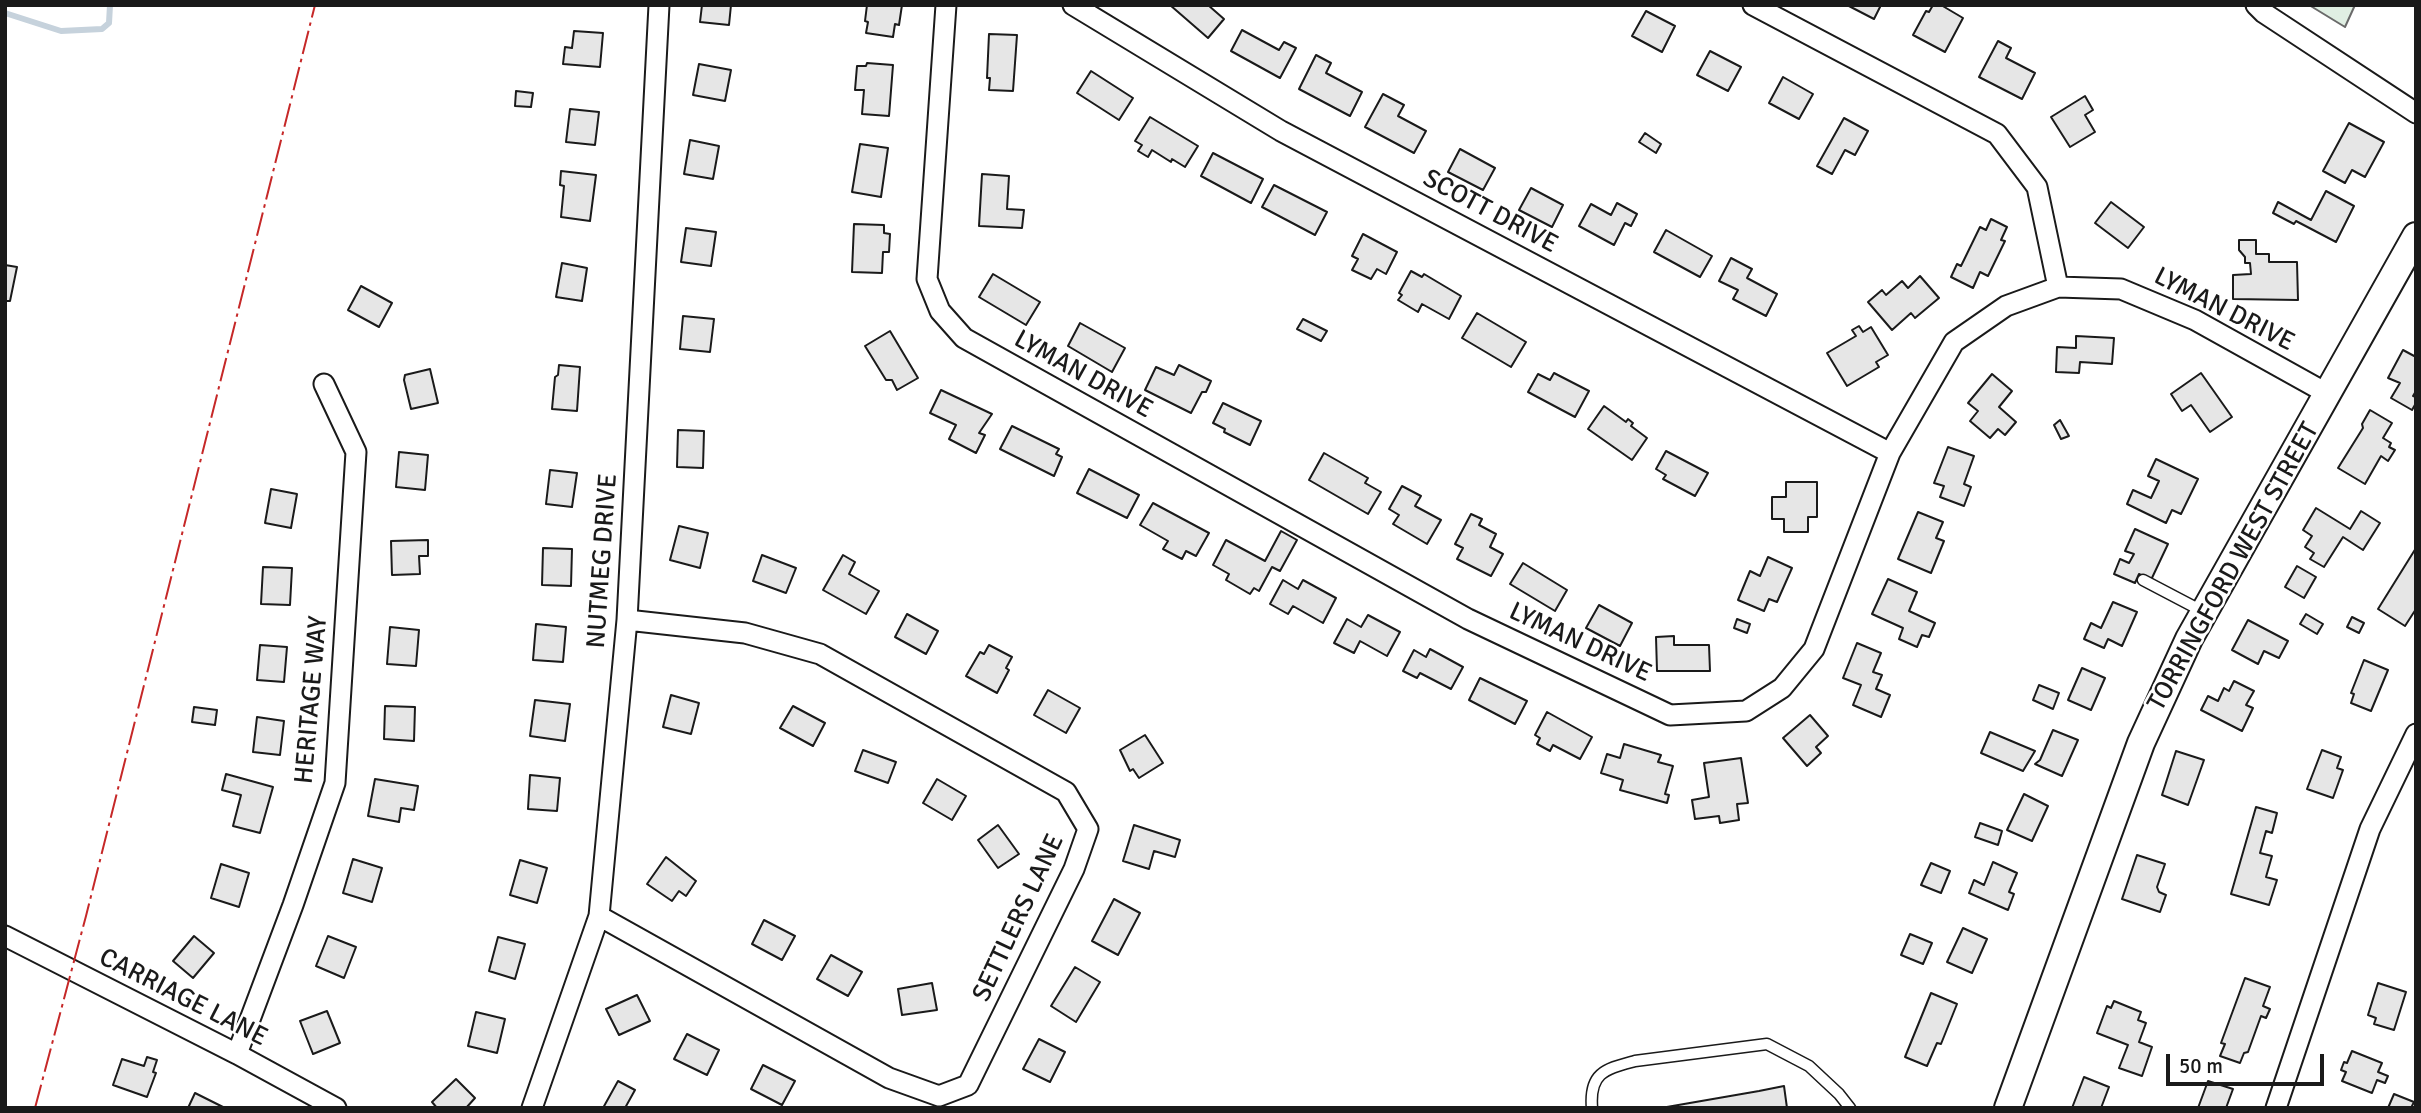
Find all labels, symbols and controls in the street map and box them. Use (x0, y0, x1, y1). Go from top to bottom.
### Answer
street label: SCOTT DRIVE (1417, 163, 1563, 261)
street label: LYMAN DRIVE (2149, 261, 2299, 359)
street label: LYMAN DRIVE (1008, 324, 1158, 426)
street label: TORRINGFORD WEST STREET (2142, 417, 2326, 717)
street label: NUTMEG DRIVE (581, 473, 625, 649)
street label: LYMAN DRIVE (1504, 596, 1656, 690)
street label: HERITAGE WAY (289, 615, 335, 785)
street label: SETTLERS LANE (967, 829, 1071, 1007)
street label: CARRIAGE LANE (94, 942, 272, 1054)
scale bar (2169, 1040, 2326, 1084)
text: 50 m (2179, 1053, 2223, 1079)

